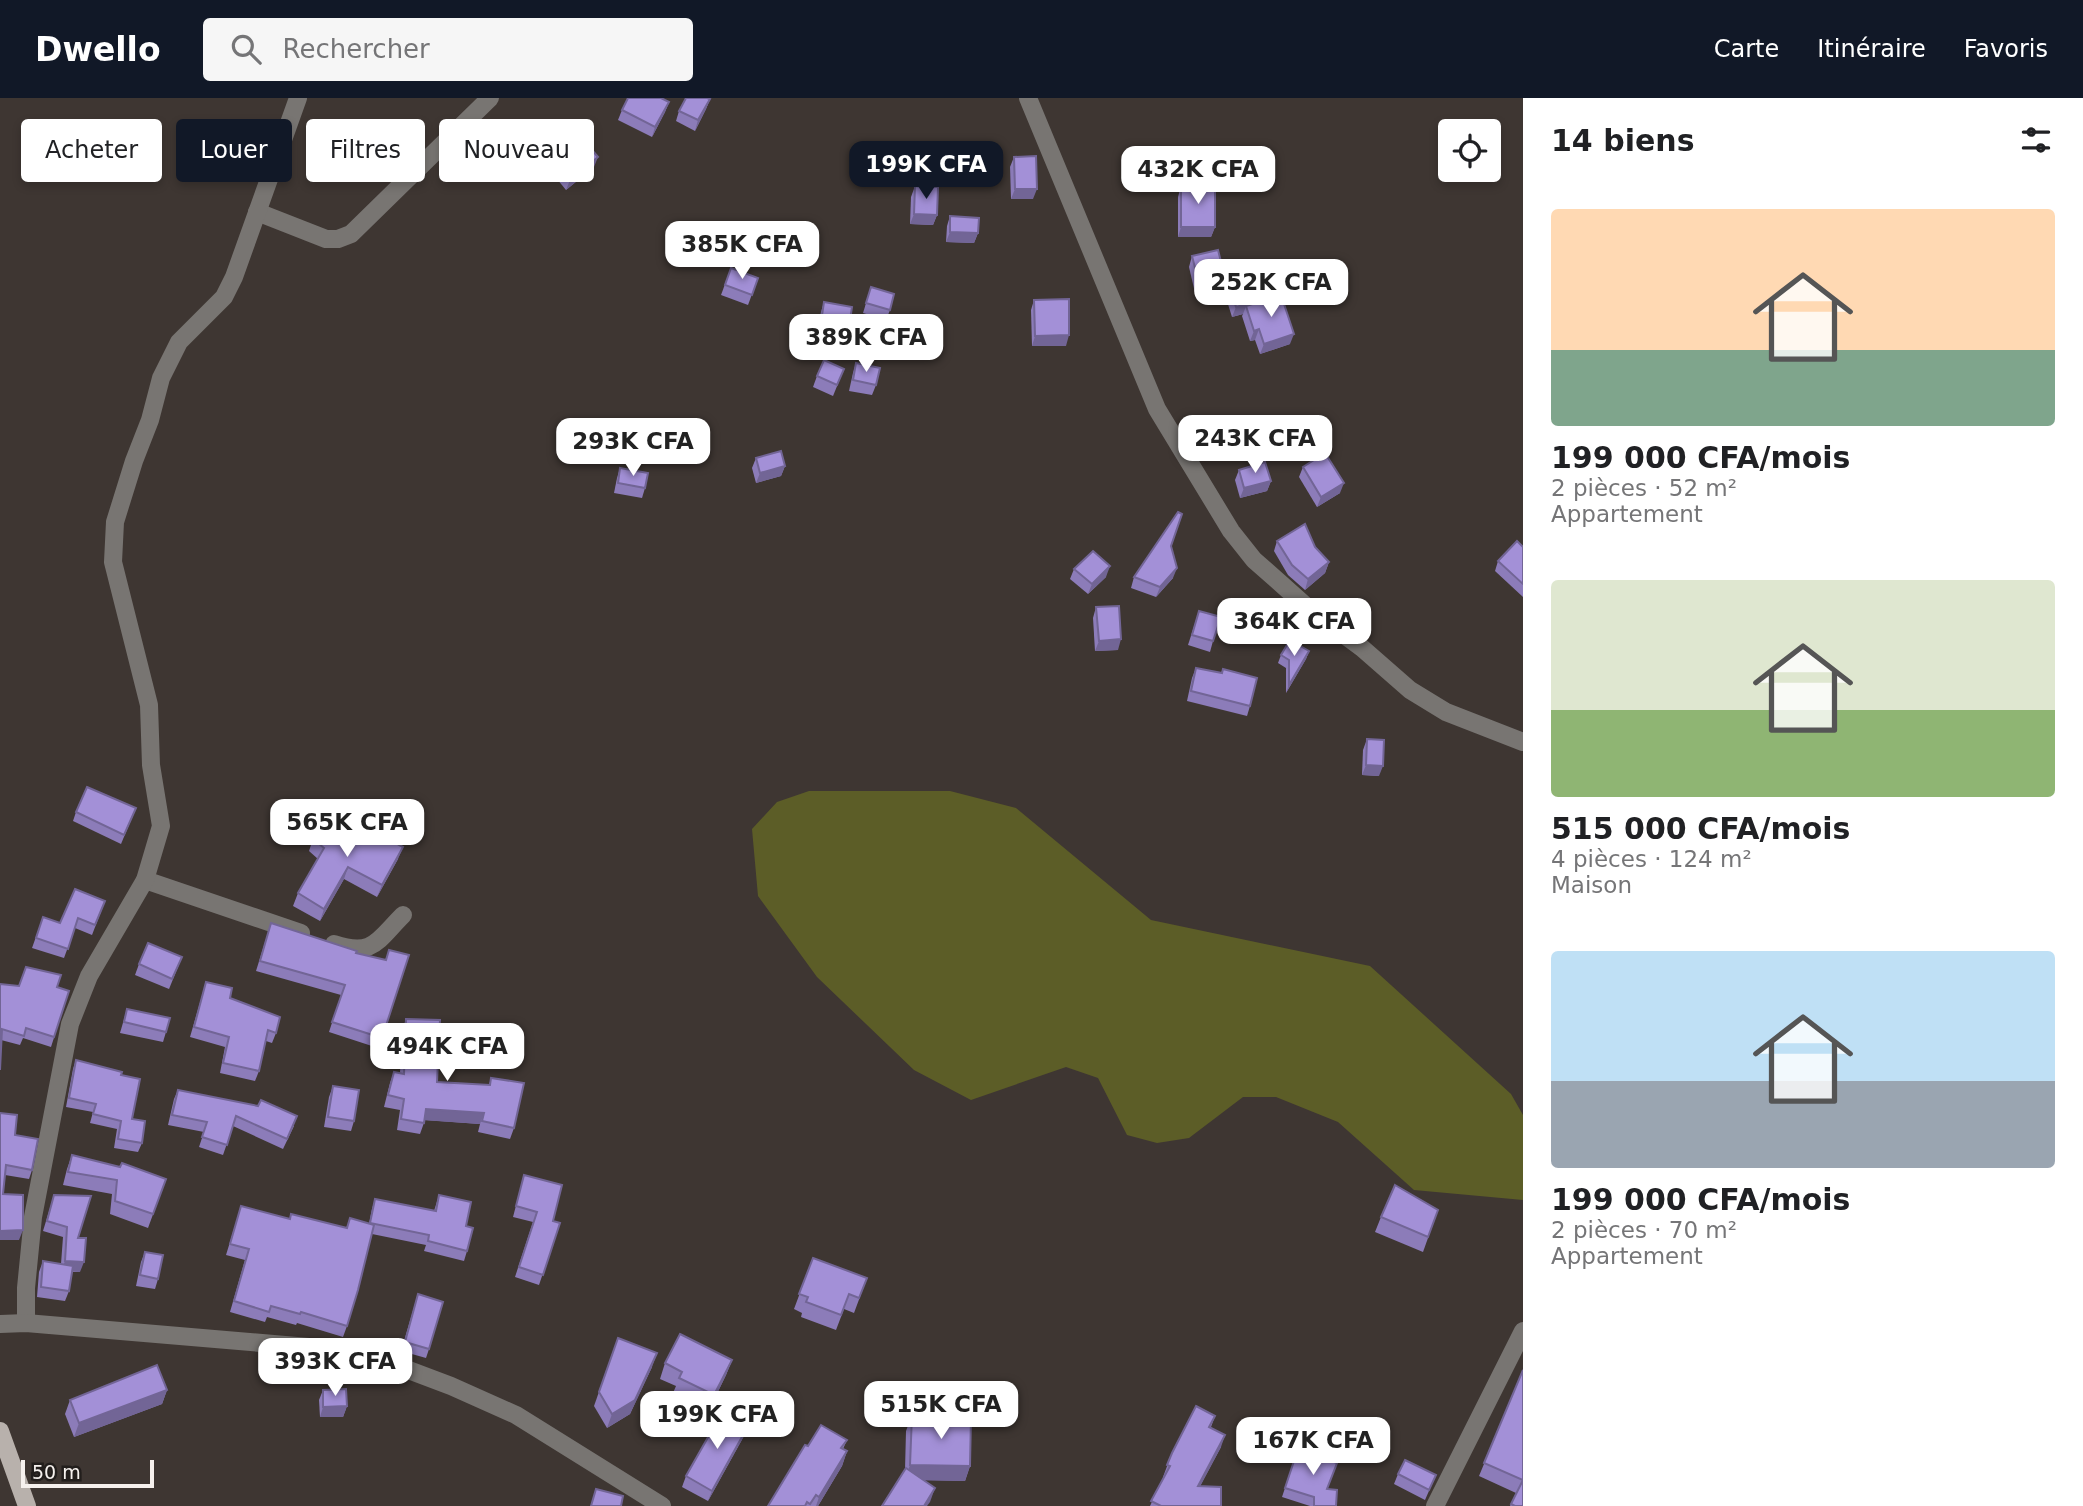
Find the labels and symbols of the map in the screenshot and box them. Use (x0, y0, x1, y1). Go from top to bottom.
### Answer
pin: 199K CFA (854, 141, 998, 201)
pin: 432K CFA (1126, 146, 1270, 206)
pin: 385K CFA (670, 222, 814, 281)
pin: 252K CFA (1199, 260, 1343, 319)
pin: 389K CFA (794, 314, 938, 374)
pin: 243K CFA (1183, 416, 1327, 475)
pin: 293K CFA (561, 418, 705, 478)
pin: 364K CFA (1222, 598, 1366, 658)
pin: 565K CFA (275, 800, 419, 859)
pin: 494K CFA (375, 1024, 519, 1083)
pin: 393K CFA (263, 1338, 407, 1398)
pin: 515K CFA (869, 1382, 1013, 1441)
pin: 199K CFA (645, 1392, 789, 1451)
pin: 167K CFA (1241, 1418, 1385, 1477)
scale bar (21, 1457, 154, 1489)

